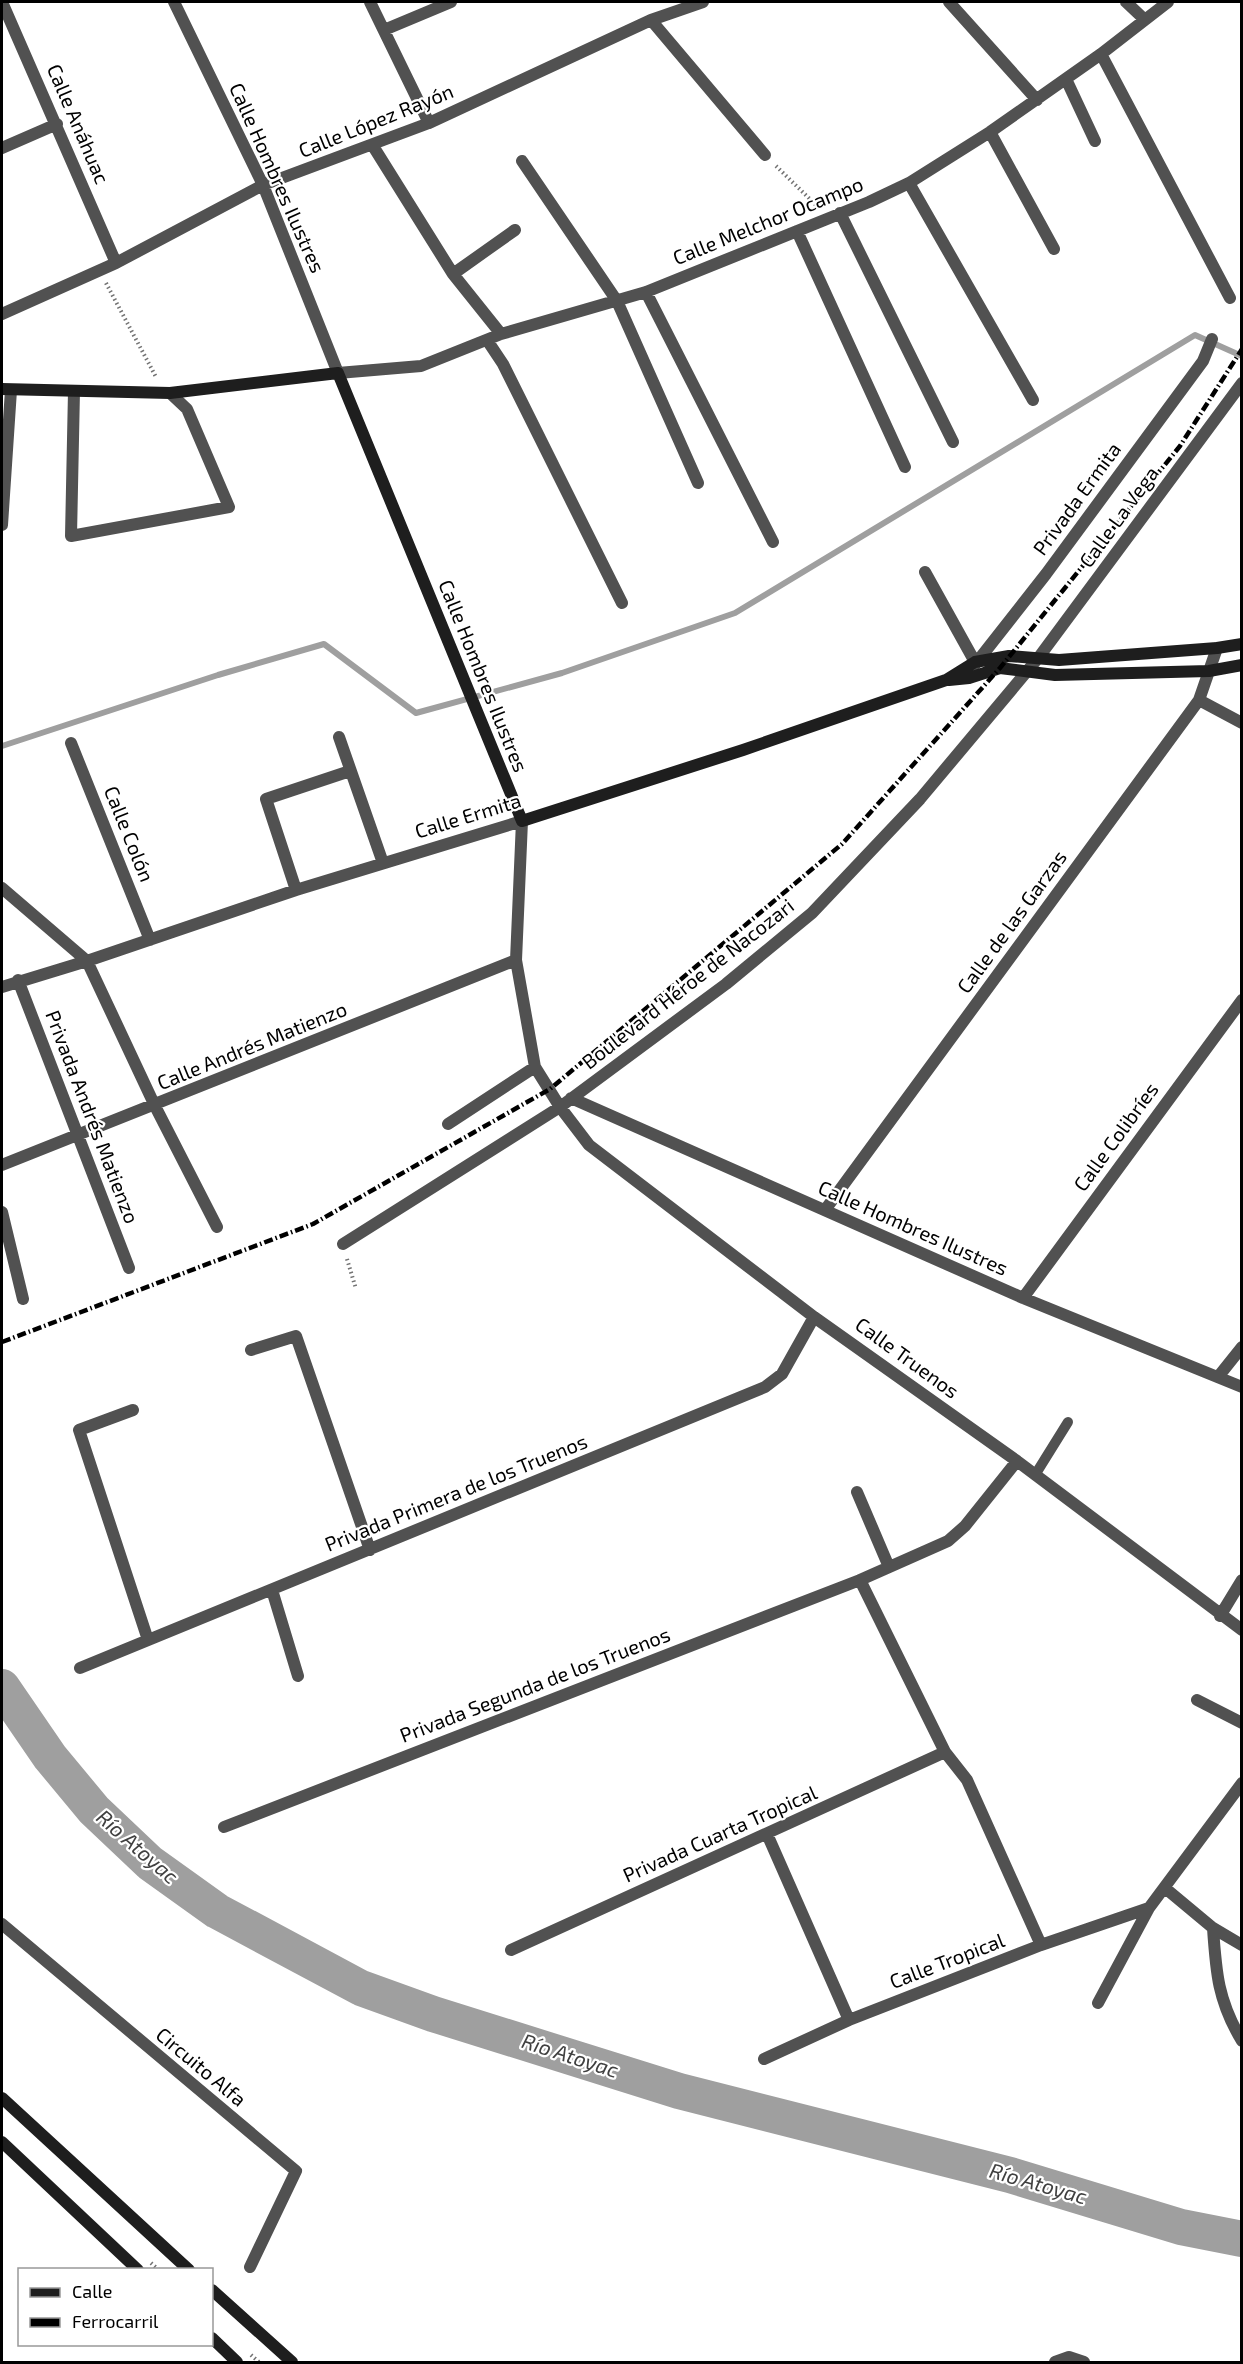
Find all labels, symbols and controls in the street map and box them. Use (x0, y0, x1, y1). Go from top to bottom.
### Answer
street label: Calle Anáhuac (43, 60, 115, 187)
street label: Calle López Rayón (295, 78, 457, 162)
street label: Calle Hombres Ilustres (225, 79, 331, 276)
street label: Calle Melchor Ocampo (669, 171, 866, 269)
street label: Privada Ermita (1027, 437, 1125, 559)
street label: Calle La Vega (1074, 461, 1163, 572)
street label: Calle Hombres Ilustres (434, 576, 533, 775)
street label: Calle Colón (100, 782, 160, 885)
street label: Calle Ermita (412, 788, 524, 843)
street label: Calle de las Garzas (951, 845, 1071, 997)
street label: Boulevard Héroe de Nacozari (577, 893, 798, 1073)
street label: Calle Andrés Matienzo (153, 996, 350, 1094)
street label: Privada Andrés Matienzo (41, 1007, 145, 1227)
street label: Calle Colibríes (1068, 1077, 1163, 1195)
street label: Calle Hombres Ilustres (815, 1174, 1012, 1280)
street label: Calle Truenos (851, 1312, 964, 1403)
street label: Privada Primera de los Truenos (321, 1428, 590, 1556)
street label: Privada Segunda de los Truenos (396, 1621, 673, 1747)
street label: Privada Cuarta Tropical (619, 1779, 820, 1887)
water label: Río Atoyac (91, 1804, 184, 1889)
street label: Calle Tropical (886, 1927, 1008, 1993)
street label: Circuito Alfa (152, 2022, 252, 2111)
water label: Río Atoyac (519, 2027, 622, 2083)
water label: Río Atoyac (987, 2157, 1090, 2209)
legend (18, 2268, 213, 2346)
text: Calle (72, 2280, 113, 2302)
text: Ferrocarril (72, 2310, 159, 2332)

